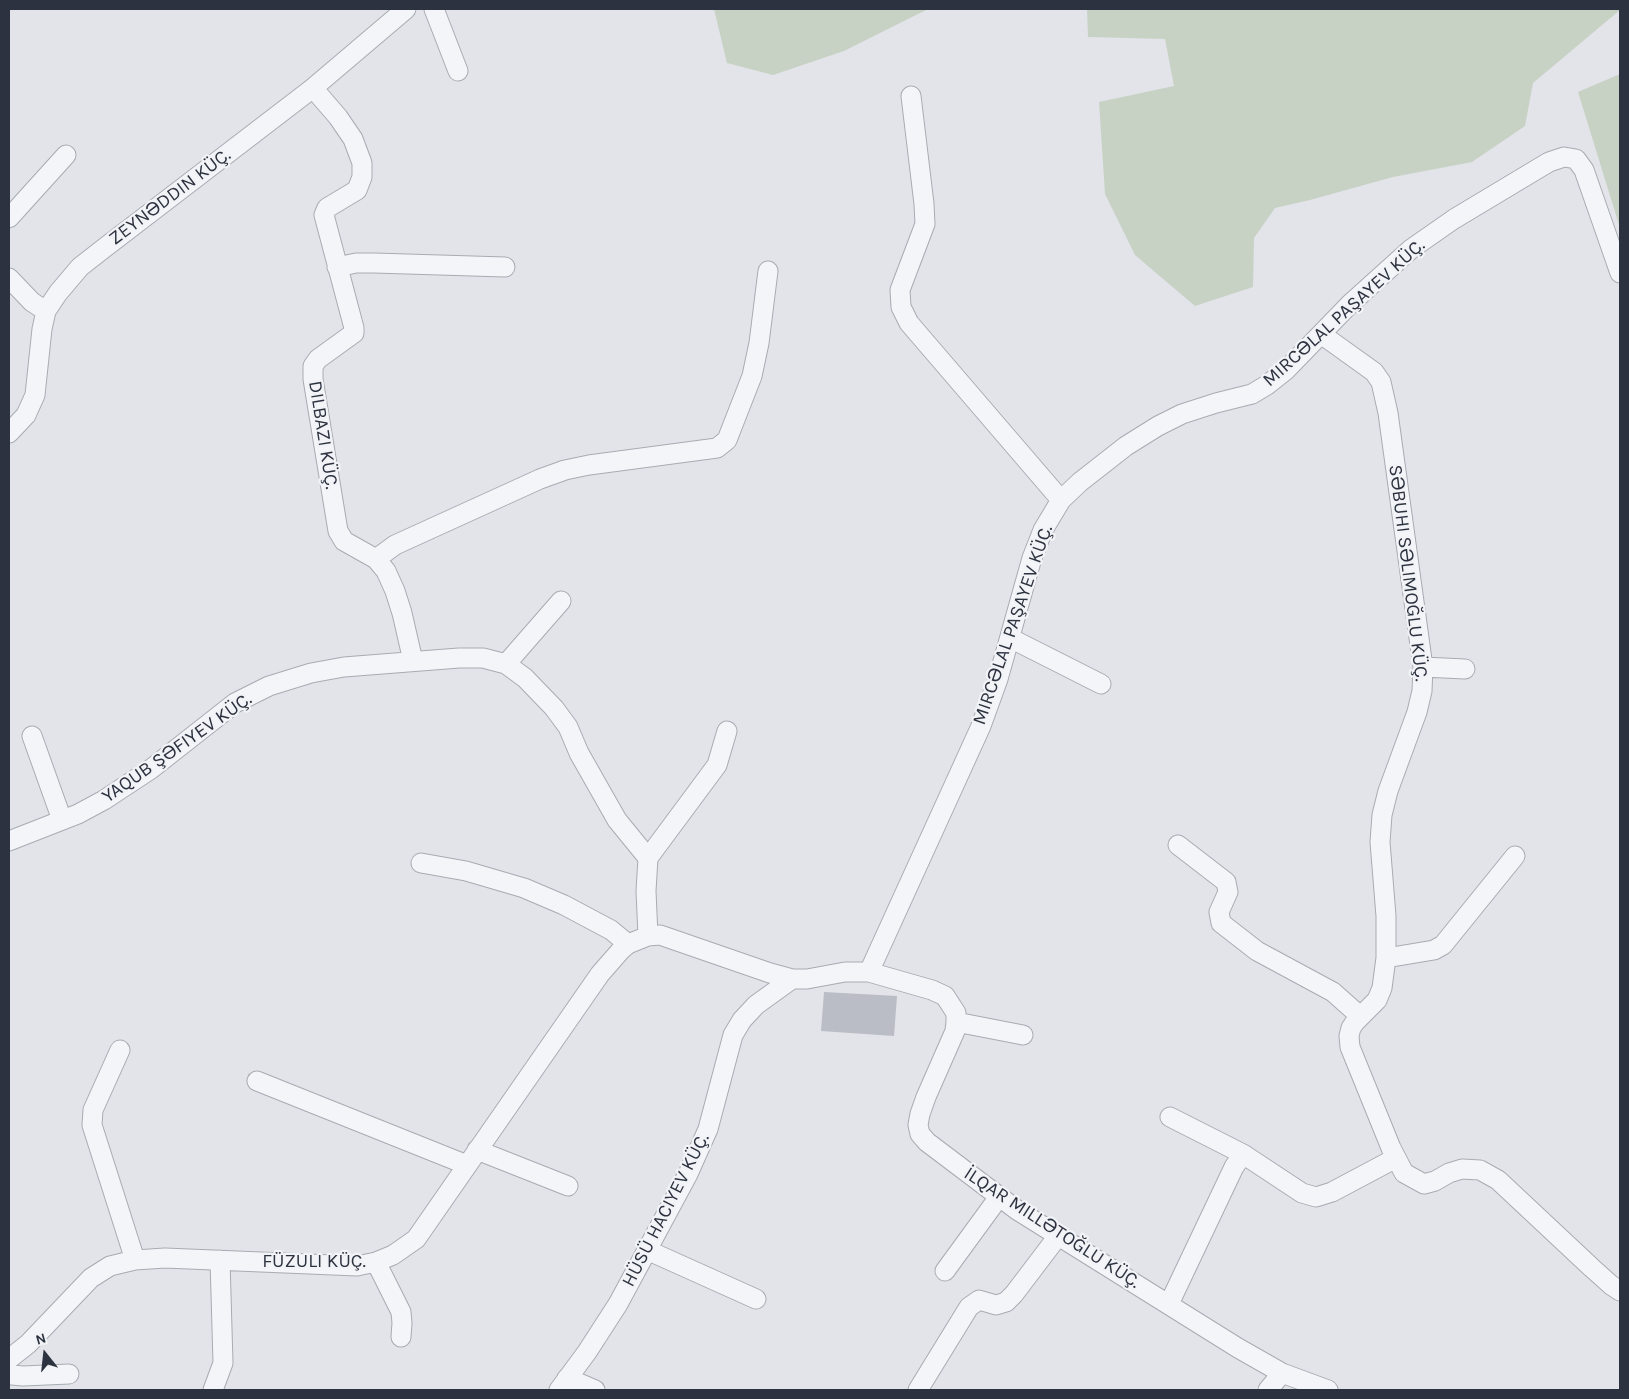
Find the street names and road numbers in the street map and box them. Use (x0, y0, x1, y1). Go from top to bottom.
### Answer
street label: ZEYNƏDDIN KÜÇ. (105, 144, 235, 250)
street label: MIRCƏLAL PAŞAYEV KÜÇ. (1258, 234, 1430, 392)
street label: DILBAZI KÜÇ. (303, 379, 343, 491)
street label: SƏBUHI SƏLIMOĞLU KÜÇ. (1383, 463, 1433, 683)
street label: MIRCƏLAL PAŞAYEV KÜÇ. (968, 522, 1058, 728)
street label: YAQUB ŞƏFIYEV KÜÇ. (98, 688, 256, 808)
street label: HÜSÜ HACIYEV KÜÇ. (617, 1129, 715, 1291)
street label: İLQAR MILLƏTOĞLU KÜÇ. (959, 1162, 1145, 1294)
street label: FÜZULI KÜÇ. (262, 1251, 366, 1273)

